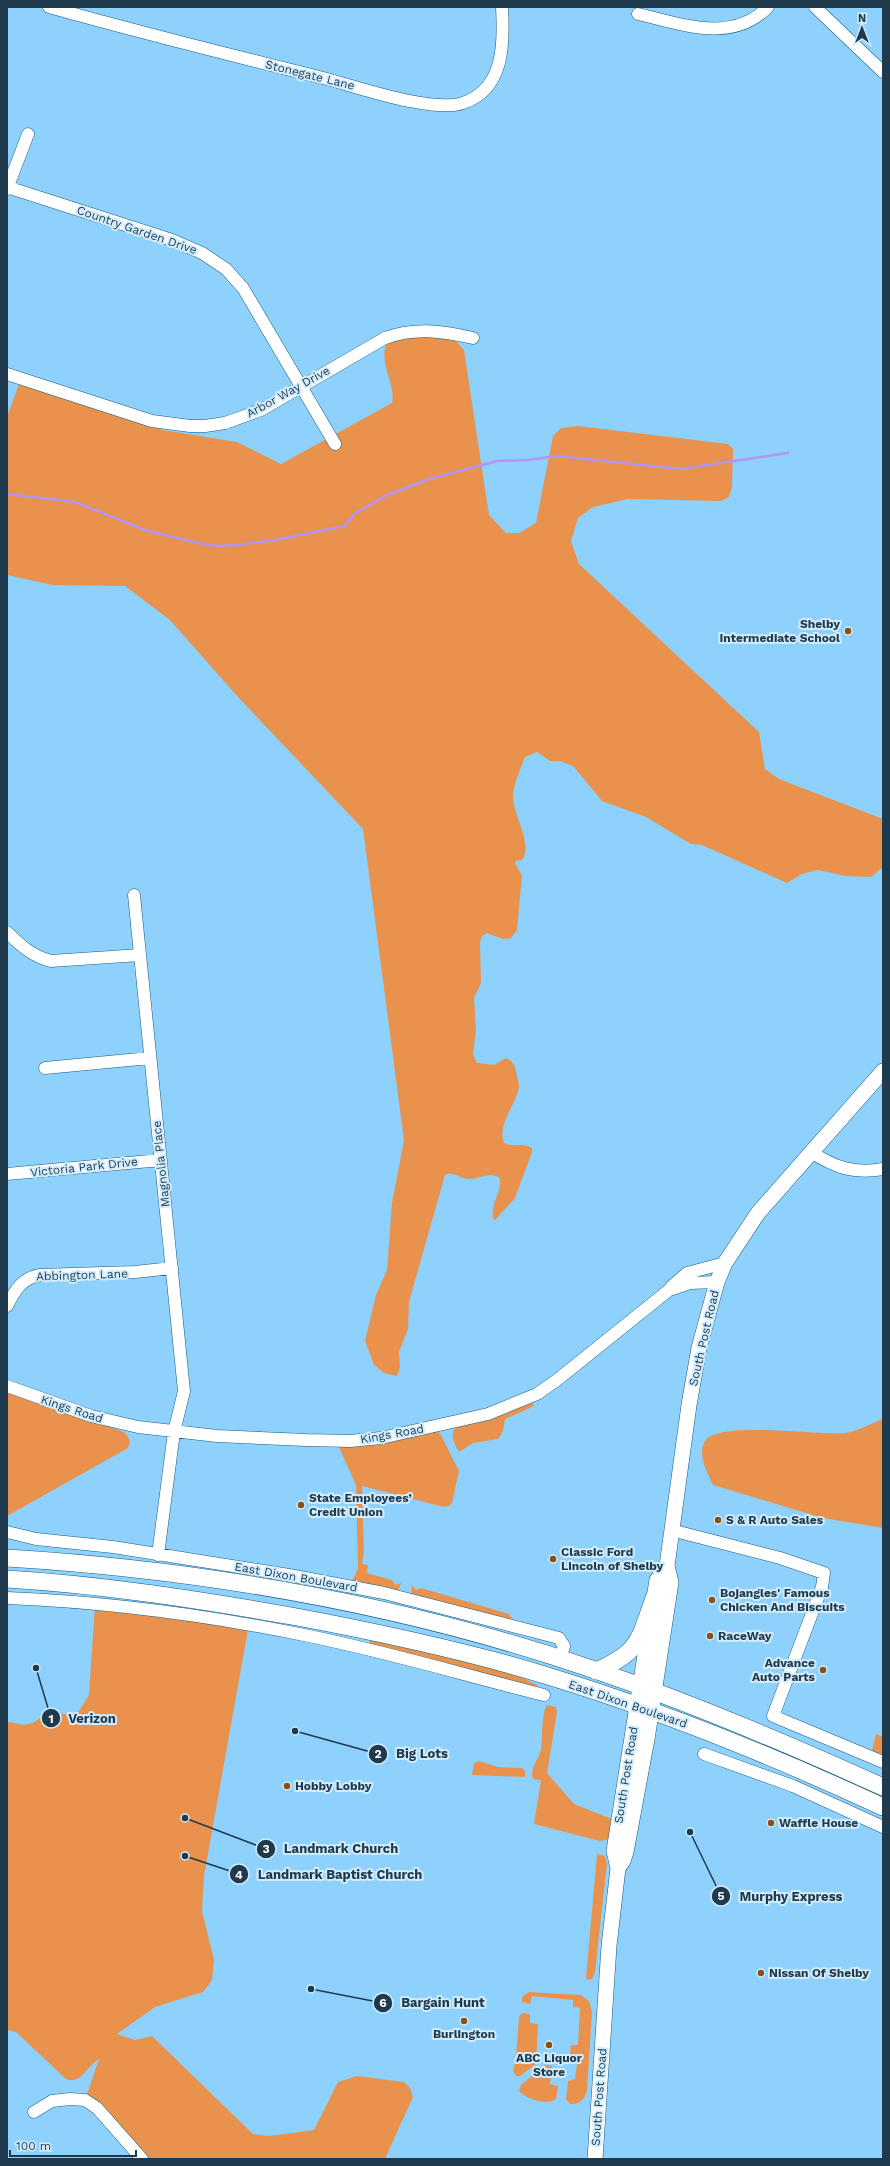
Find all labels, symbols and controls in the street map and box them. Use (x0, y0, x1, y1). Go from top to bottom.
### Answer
north arrow (842, 8, 882, 48)
text: N (858, 12, 866, 25)
street label: Stonegate Lane (264, 57, 356, 93)
street label: Country Garden Drive (75, 203, 199, 257)
street label: Arbor Way Drive (244, 363, 332, 421)
place label: Shelby Intermediate School (720, 617, 840, 645)
marker: Shelby Intermediate School (843, 626, 853, 636)
street label: Magnolia Place (149, 1120, 173, 1208)
street label: Victoria Park Drive (30, 1154, 139, 1180)
street label: Abbington Lane (36, 1266, 128, 1284)
street label: South Post Road (686, 1289, 722, 1387)
street label: Kings Road (39, 1392, 105, 1426)
street label: Kings Road (359, 1421, 425, 1447)
place label: State Employees’ Credit Union (309, 1491, 412, 1519)
marker: State Employees’ Credit Union (296, 1500, 306, 1510)
place label: S & R Auto Sales (726, 1513, 824, 1527)
marker: S & R Auto Sales (713, 1515, 723, 1525)
place label: Classic Ford Lincoln of Shelby (561, 1545, 664, 1573)
marker: Classic Ford Lincoln of Shelby (548, 1554, 558, 1564)
street label: East Dixon Boulevard (233, 1559, 359, 1595)
place label: Bojangles' Famous Chicken And Biscuits (720, 1586, 845, 1614)
marker: Bojangles' Famous Chicken And Biscuits (707, 1595, 717, 1605)
place label: RaceWay (718, 1629, 772, 1643)
marker: RaceWay (705, 1631, 715, 1641)
place label: Advance Auto Parts (752, 1656, 816, 1684)
marker: Advance Auto Parts (818, 1665, 828, 1675)
street label: East Dixon Boulevard (567, 1677, 689, 1731)
callout: Verizon (41, 1706, 124, 1731)
text: Verizon (68, 1711, 116, 1726)
text: 1 (48, 1712, 54, 1726)
street label: South Post Road (611, 1726, 641, 1824)
callout: Big Lots (368, 1741, 456, 1766)
text: Big Lots (396, 1746, 448, 1761)
text: 2 (374, 1747, 382, 1761)
place label: Hobby Lobby (295, 1779, 372, 1793)
marker: Hobby Lobby (282, 1781, 292, 1791)
place label: Waffle House (779, 1816, 858, 1830)
marker: Waffle House (766, 1818, 776, 1828)
callout: Landmark Church (256, 1836, 406, 1861)
text: Landmark Church (284, 1841, 398, 1856)
text: 3 (262, 1842, 270, 1856)
callout: Landmark Baptist Church (229, 1862, 430, 1887)
text: Landmark Baptist Church (258, 1867, 422, 1882)
text: 4 (235, 1868, 243, 1882)
callout: Murphy Express (711, 1884, 850, 1909)
text: 5 (718, 1889, 725, 1903)
text: Murphy Express (739, 1889, 843, 1904)
place label: Nissan Of Shelby (769, 1966, 869, 1980)
marker: Nissan Of Shelby (756, 1968, 766, 1978)
callout: Bargain Hunt (373, 1990, 493, 2015)
text: Bargain Hunt (401, 1995, 485, 2010)
text: 6 (379, 1996, 387, 2010)
marker: Burlington (459, 2016, 469, 2026)
place label: Burlington (433, 2027, 495, 2041)
marker: ABC Liquor Store (544, 2040, 554, 2050)
street label: South Post Road (589, 2048, 609, 2146)
place label: ABC Liquor Store (516, 2051, 583, 2079)
scale bar (10, 2132, 136, 2158)
text: 100 m (16, 2139, 51, 2153)

